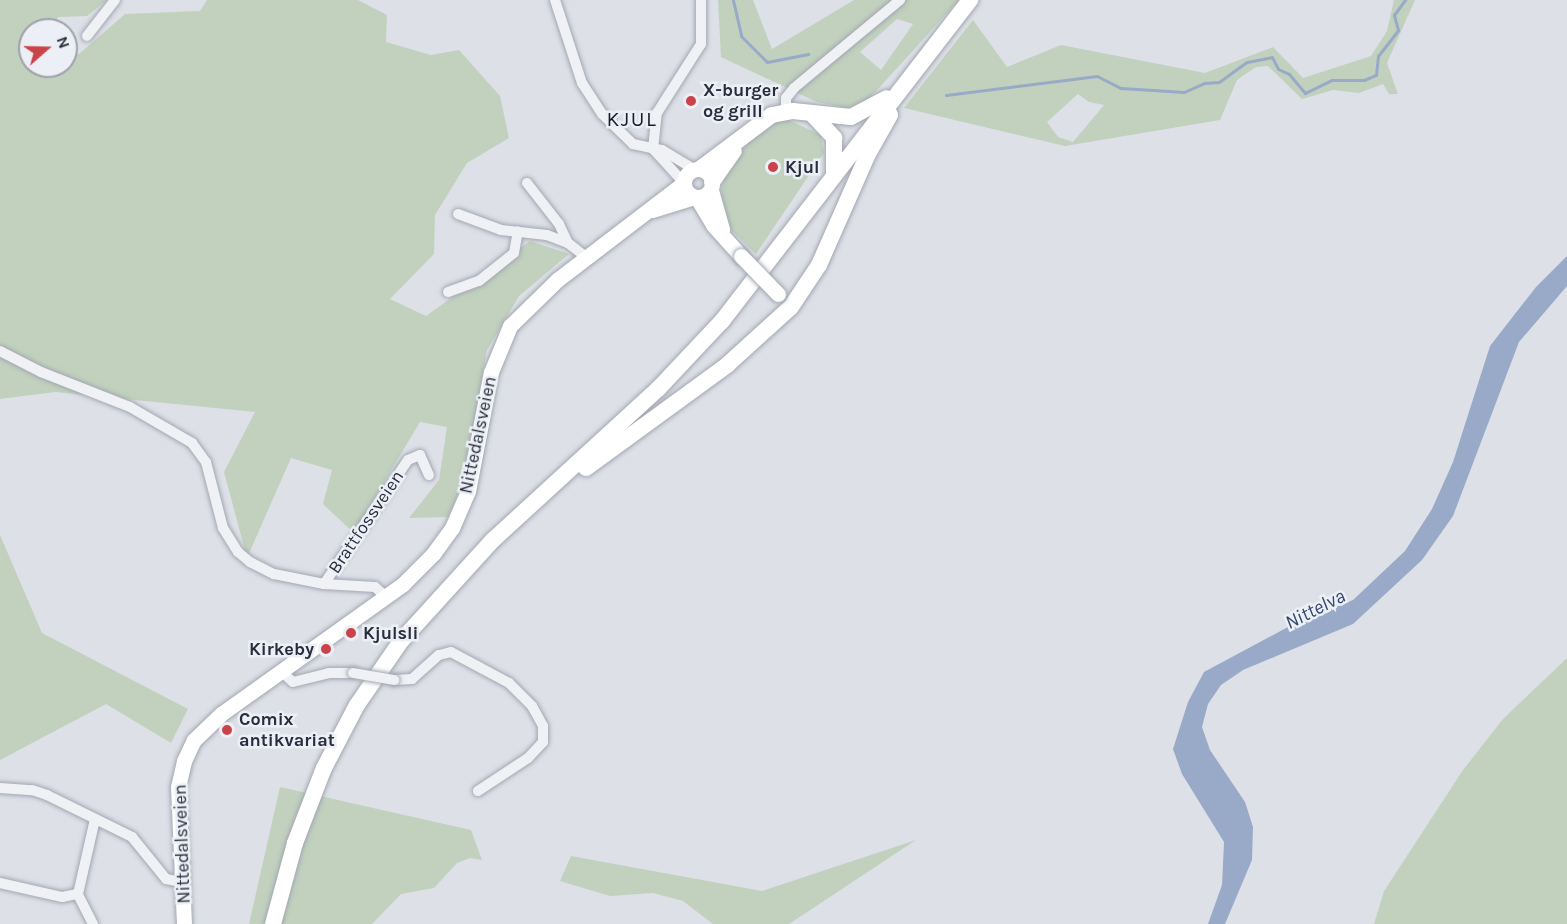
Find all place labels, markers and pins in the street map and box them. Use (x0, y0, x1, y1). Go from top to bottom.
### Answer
place label: X-burger og grill (703, 80, 778, 122)
marker: X-burger og grill (684, 94, 698, 108)
place label: Kjul (785, 156, 820, 178)
marker: Kjul (766, 160, 780, 174)
place label: Kjulsli (363, 622, 418, 644)
marker: Kjulsli (344, 626, 358, 640)
place label: Kirkeby (249, 638, 314, 660)
marker: Kirkeby (319, 642, 333, 656)
place label: Comix antikvariat (239, 709, 335, 752)
marker: Comix antikvariat (220, 723, 234, 737)

